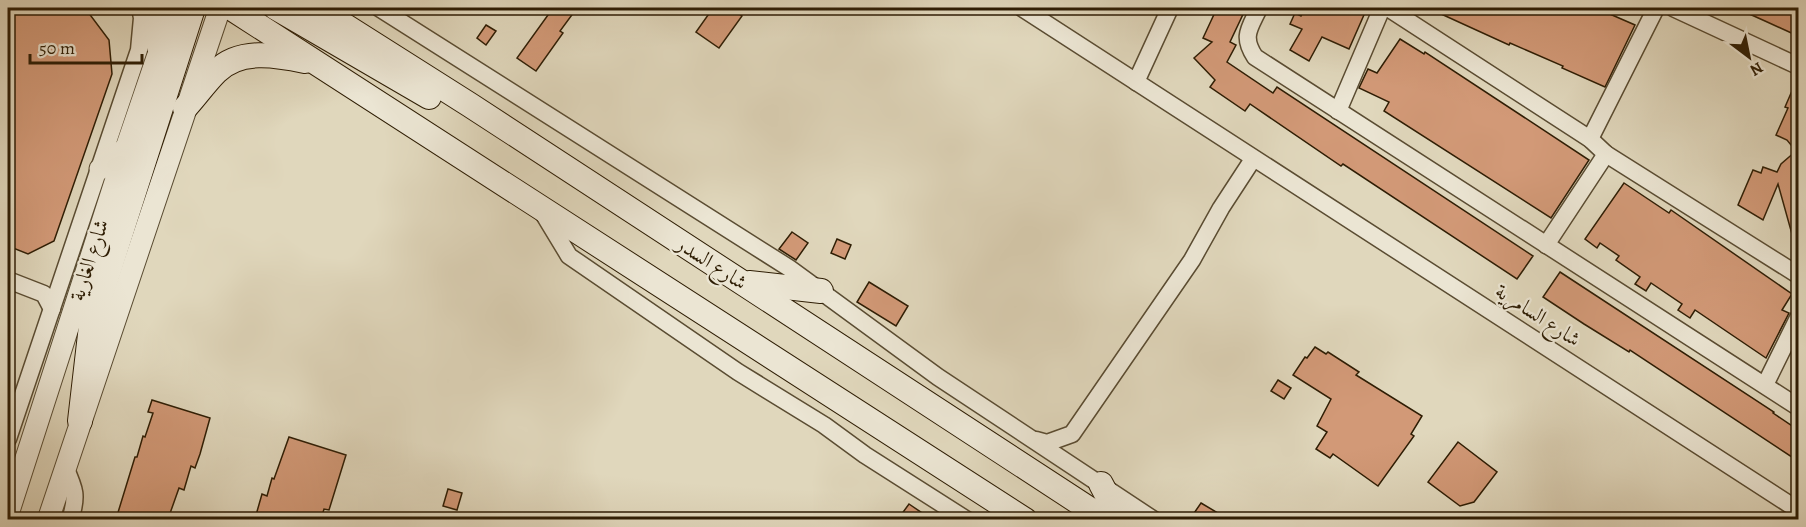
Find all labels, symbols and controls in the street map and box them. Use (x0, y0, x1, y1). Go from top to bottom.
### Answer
scale bar (30, 27, 142, 65)
north arrow (1719, 27, 1779, 87)
text: 50 m (39, 36, 75, 60)
text: N (1745, 56, 1767, 81)
street label: شارع الغارية (63, 216, 119, 306)
street label: شارع السدر (667, 229, 753, 300)
street label: شارع السامرية (1488, 277, 1586, 356)

